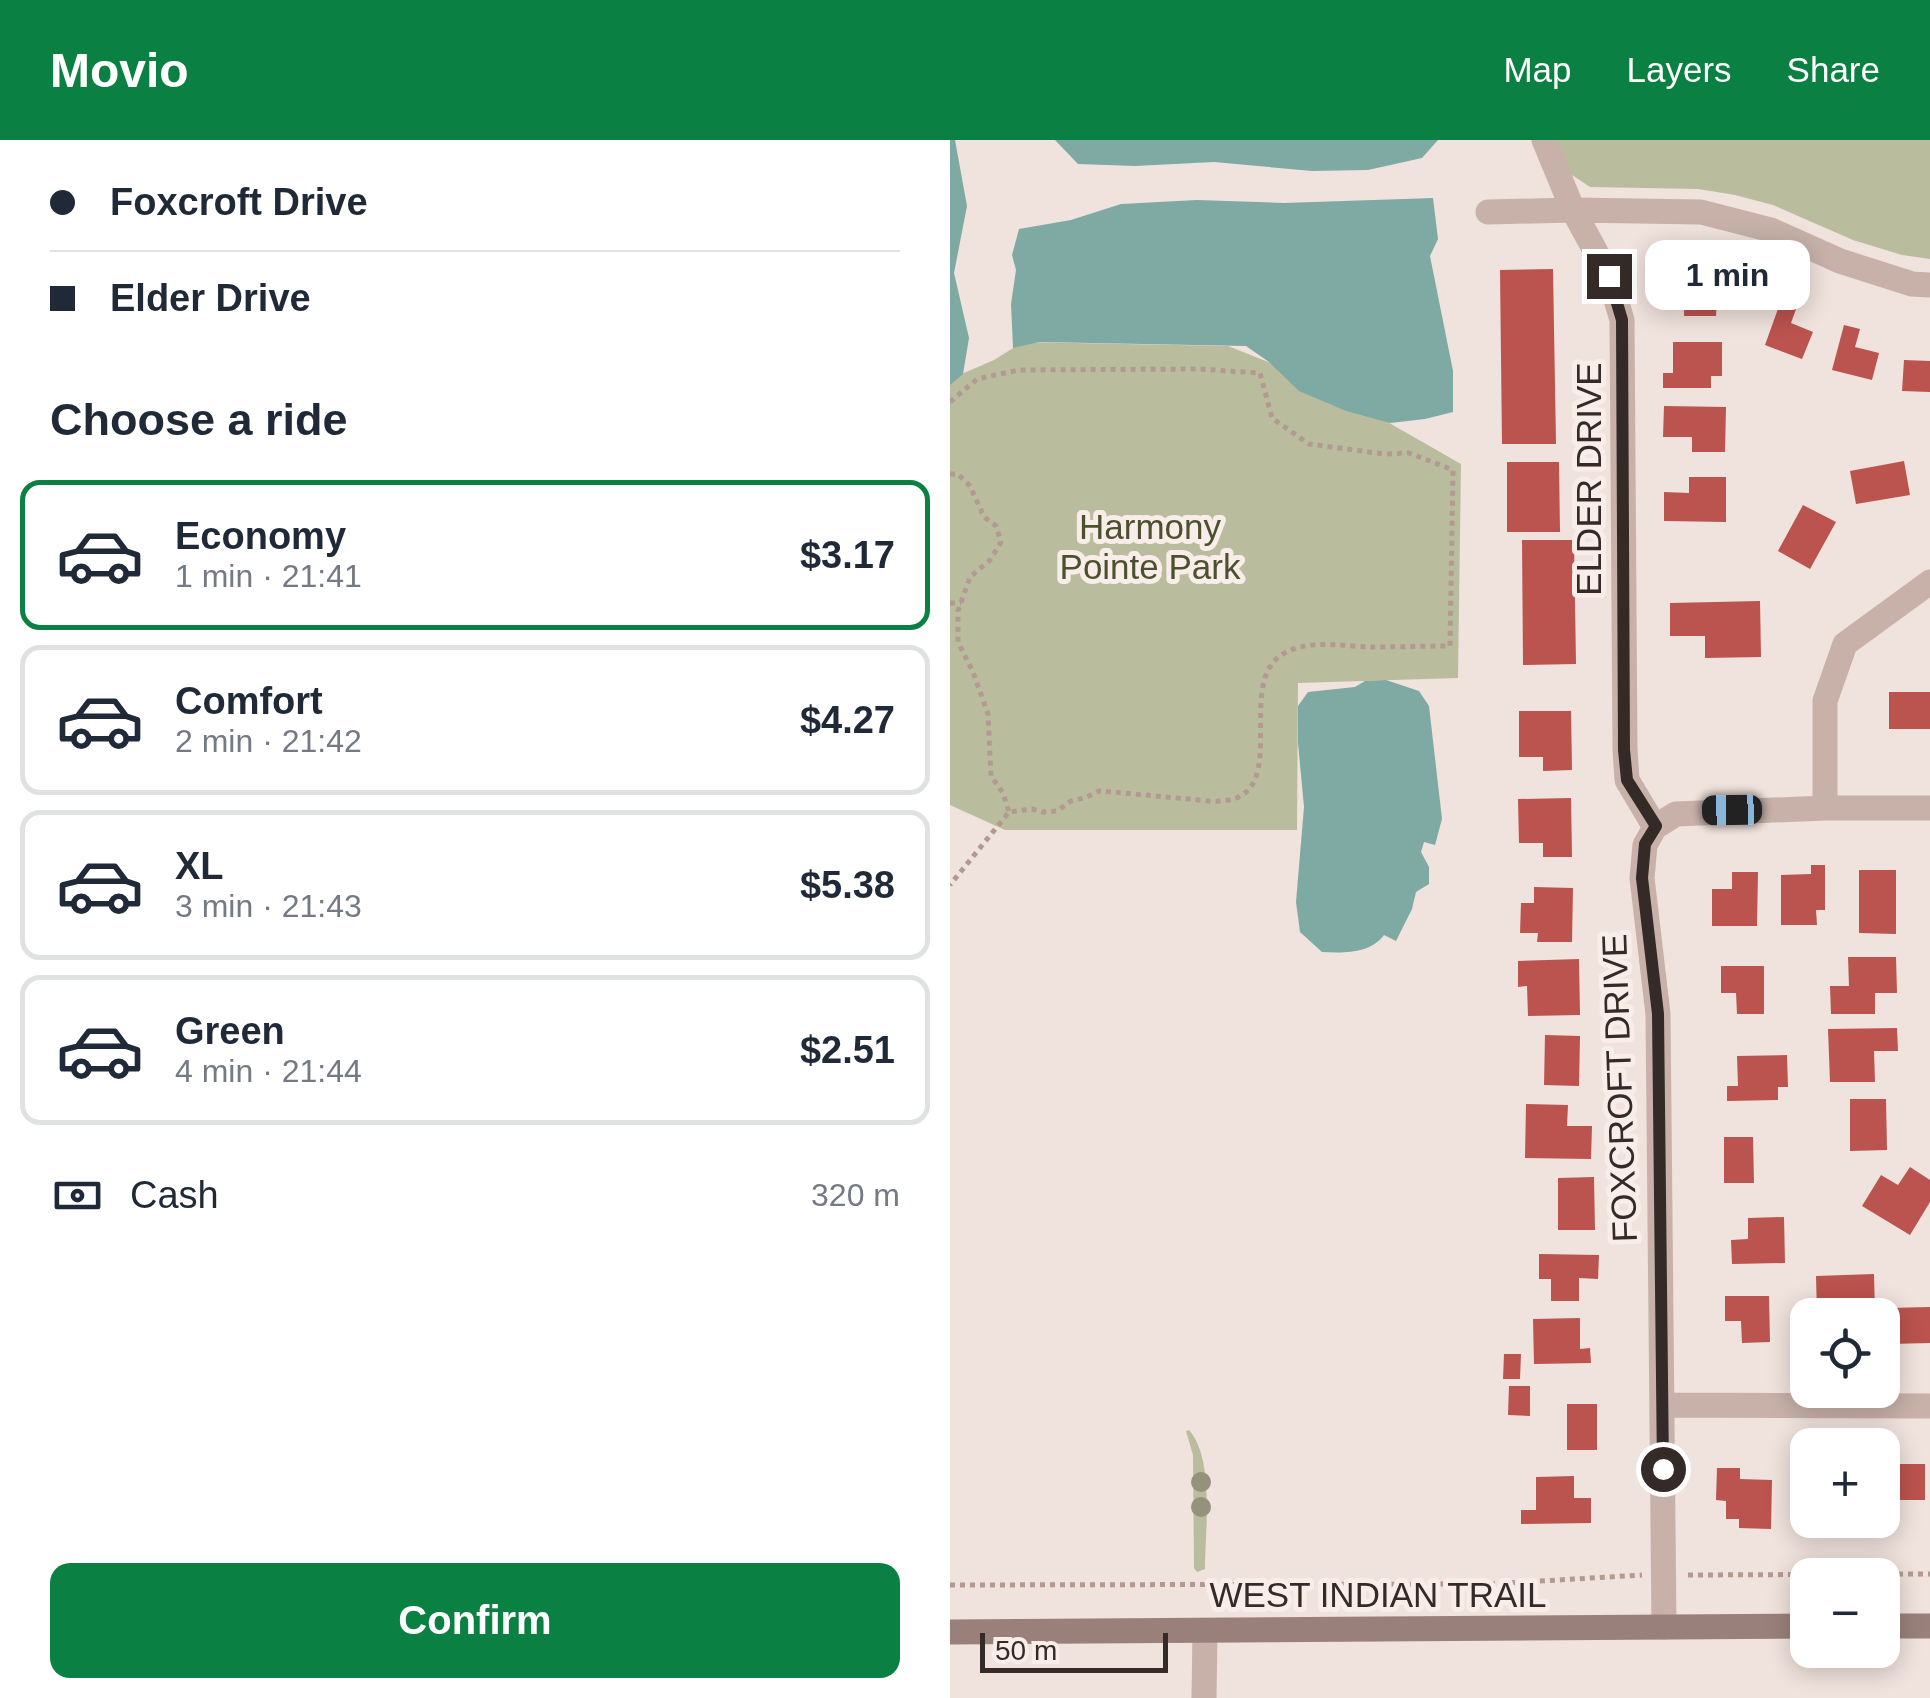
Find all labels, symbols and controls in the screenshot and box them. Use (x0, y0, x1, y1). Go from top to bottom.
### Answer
text: Movio (50, 44, 189, 97)
text: Map (1503, 50, 1572, 89)
text: Layers (1627, 50, 1732, 89)
text: Share (1787, 50, 1880, 89)
text: Foxcroft Drive (110, 181, 368, 223)
callout: 1 min (1644, 241, 1809, 311)
route end (1587, 254, 1632, 299)
text: 1 min (1686, 257, 1769, 293)
text: Elder Drive (110, 277, 311, 319)
street label: ELDER DRIVE (1569, 362, 1608, 596)
text: Choose a ride (50, 394, 348, 445)
park label: Harmony Pointe Park (1060, 507, 1241, 586)
icon: car (55, 510, 145, 600)
text: Economy (175, 515, 346, 557)
text: $3.17 (800, 534, 895, 576)
text: 1 min · 21:41 (175, 558, 362, 594)
icon: car (55, 675, 145, 765)
text: Comfort (175, 680, 323, 722)
text: $4.27 (800, 699, 895, 741)
text: 2 min · 21:42 (175, 723, 362, 759)
car (1702, 794, 1762, 826)
icon: car (55, 840, 145, 930)
text: XL (175, 845, 224, 887)
text: $5.38 (800, 864, 895, 906)
text: 3 min · 21:43 (175, 888, 362, 924)
street label: FOXCROFT DRIVE (1594, 933, 1644, 1243)
icon: car (55, 1005, 145, 1095)
text: Green (175, 1010, 285, 1052)
text: $2.51 (800, 1029, 895, 1071)
text: 4 min · 21:44 (175, 1053, 362, 1089)
icon: cash (50, 1168, 105, 1223)
text: Cash (130, 1174, 219, 1216)
text: 320 m (811, 1177, 900, 1213)
map controls (1790, 1298, 1900, 1668)
button: locate (1790, 1298, 1900, 1408)
button: + (1790, 1428, 1900, 1538)
route start (1641, 1447, 1686, 1492)
button: − (1790, 1558, 1900, 1668)
button: Confirm (50, 1563, 900, 1678)
street label: WEST INDIAN TRAIL (1209, 1575, 1547, 1614)
scale bar (980, 1628, 1168, 1672)
text: 50 m (995, 1635, 1057, 1666)

